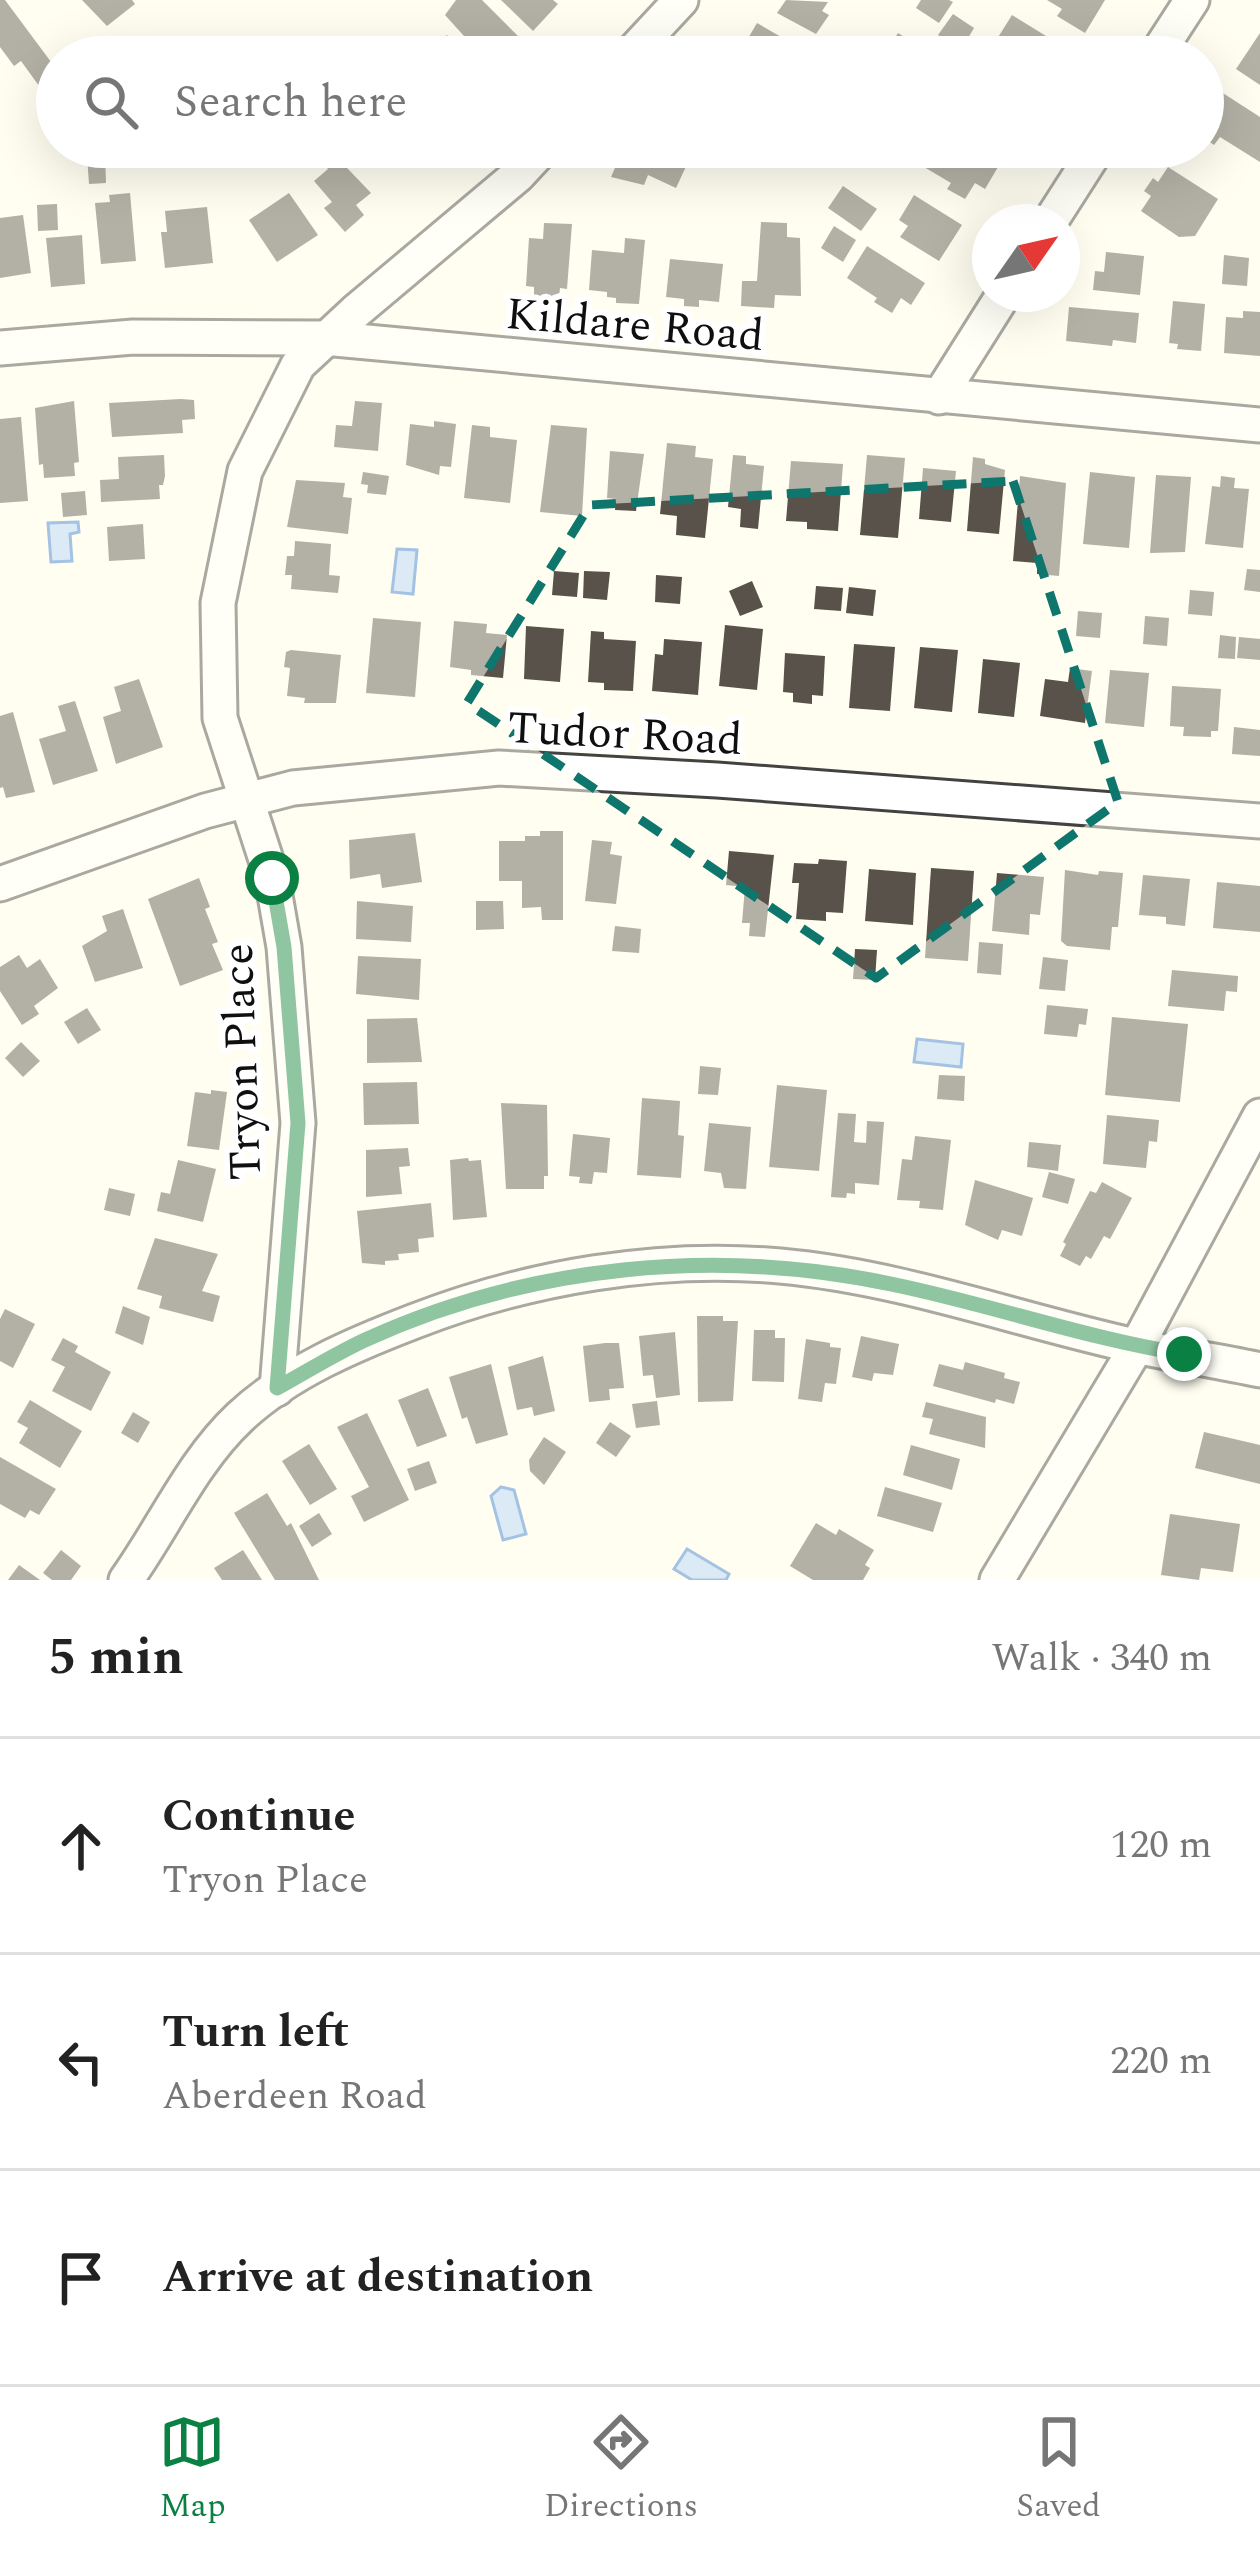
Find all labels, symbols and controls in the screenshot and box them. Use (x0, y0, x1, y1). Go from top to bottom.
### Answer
search box (36, 36, 1224, 168)
text: Search here (174, 68, 407, 137)
icon: search (78, 69, 144, 135)
north arrow (972, 204, 1080, 312)
street label: Kildare Road (503, 280, 767, 371)
street label: Tudor Road (506, 694, 744, 775)
route start (245, 851, 299, 905)
street label: Tryon Place (204, 942, 281, 1182)
route end (1157, 1327, 1211, 1381)
text: 5 min (48, 1619, 184, 1697)
text: Walk · 340 m (991, 1629, 1212, 1688)
text: Continue (162, 1782, 355, 1851)
icon: ahead (48, 1813, 114, 1879)
text: 120 m (1110, 1816, 1212, 1875)
text: Tryon Place (162, 1851, 368, 1910)
text: Turn left (162, 1998, 349, 2067)
icon: left (48, 2029, 114, 2095)
text: 220 m (1110, 2032, 1212, 2091)
text: Aberdeen Road (162, 2067, 427, 2126)
text: Arrive at destination (162, 2243, 593, 2312)
icon: arrive (48, 2245, 114, 2311)
tab: Map (159, 2409, 226, 2531)
tab: Directions (544, 2409, 698, 2531)
tab: Saved (1016, 2409, 1101, 2531)

